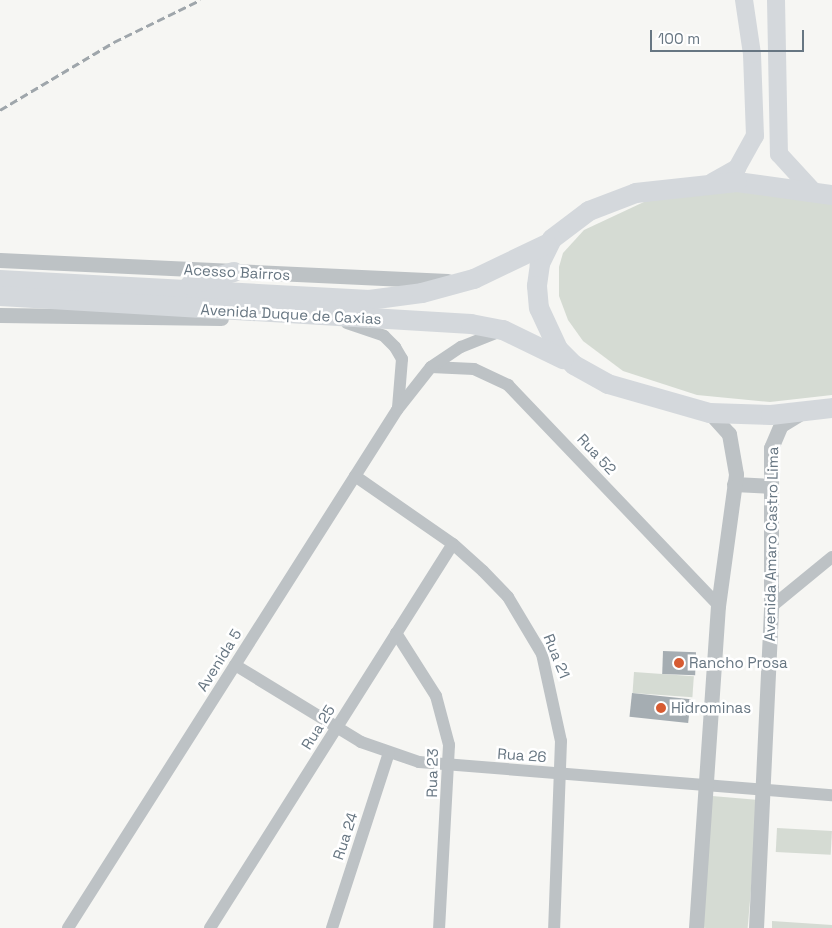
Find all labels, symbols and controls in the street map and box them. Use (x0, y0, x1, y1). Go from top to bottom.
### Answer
scale bar (652, 20, 806, 52)
text: 100 m (658, 29, 700, 48)
street label: Acesso Bairros (183, 260, 291, 284)
street label: Avenida Duque de Caxias (200, 300, 382, 328)
street label: Rua 52 (574, 430, 620, 478)
street label: Avenida Amaro Castro Lima (760, 446, 782, 642)
street label: Avenida 5 (193, 626, 245, 694)
street label: Rua 21 (540, 631, 574, 681)
place label: Rancho Prosa (689, 654, 788, 672)
marker: Rancho Prosa (673, 657, 685, 669)
place label: Hidrominas (671, 699, 751, 717)
street label: Rua 25 (297, 701, 339, 753)
marker: Hidrominas (655, 702, 667, 714)
street label: Rua 26 (497, 744, 547, 766)
street label: Rua 23 (423, 748, 441, 798)
street label: Rua 24 (329, 810, 361, 862)

